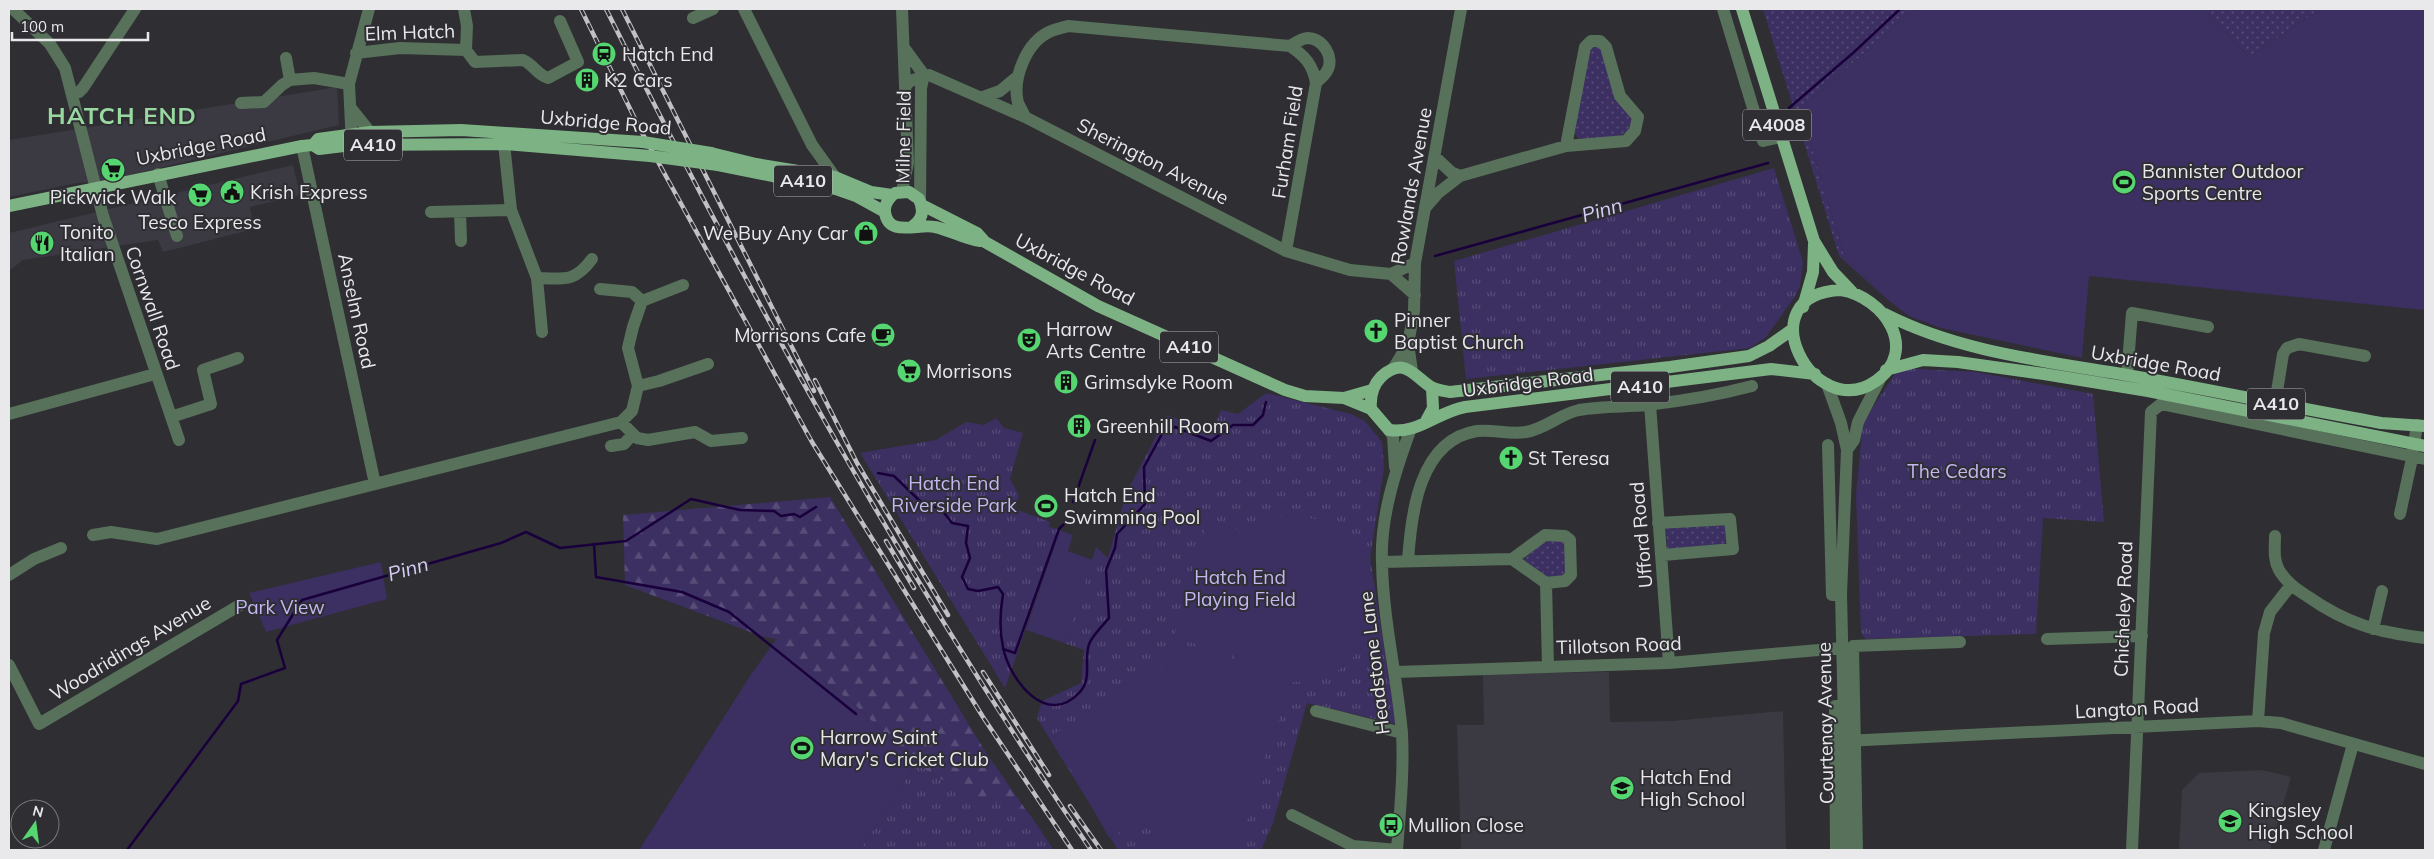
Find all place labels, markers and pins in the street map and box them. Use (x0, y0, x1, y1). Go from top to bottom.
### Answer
station icon: Hatch End (591, 41, 617, 67)
place label: Hatch End (622, 42, 714, 66)
building icon: K2 Cars (574, 67, 600, 93)
place label: K2 Cars (604, 68, 673, 92)
supermarket icon: Pickwick Walk (100, 157, 126, 183)
place label: Bannister Outdoor Sports Centre (2142, 159, 2303, 205)
sports icon: Bannister Outdoor Sports Centre (2111, 169, 2137, 195)
public building icon: Krish Express (219, 179, 245, 205)
place label: Krish Express (250, 180, 368, 204)
supermarket icon: Tesco Express (187, 182, 213, 208)
place label: Pickwick Walk (50, 185, 177, 209)
place label: Tesco Express (138, 210, 262, 234)
place label: Tonito Italian (60, 220, 115, 266)
shop icon: We Buy Any Car (853, 220, 879, 246)
place label: We Buy Any Car (703, 221, 848, 245)
restaurant icon: Tonito Italian (29, 230, 55, 256)
place label: Pinner Baptist Church (1394, 308, 1524, 354)
place label: Harrow Arts Centre (1046, 317, 1146, 363)
church icon: Pinner Baptist Church (1363, 318, 1389, 344)
cafe icon: Morrisons Cafe (870, 322, 896, 348)
place label: Morrisons Cafe (734, 323, 866, 347)
theatre icon: Harrow Arts Centre (1016, 327, 1042, 353)
supermarket icon: Morrisons (896, 358, 922, 384)
place label: Morrisons (926, 359, 1012, 383)
building icon: Grimsdyke Room (1053, 369, 1079, 395)
place label: Grimsdyke Room (1084, 370, 1233, 394)
building icon: Greenhill Room (1066, 413, 1092, 439)
place label: Greenhill Room (1096, 414, 1229, 438)
church icon: St Teresa (1498, 445, 1524, 471)
place label: St Teresa (1528, 446, 1610, 470)
place label: Hatch End Swimming Pool (1064, 483, 1200, 529)
sports icon: Hatch End Swimming Pool (1033, 493, 1059, 519)
place label: Harrow Saint Mary's Cricket Club (820, 725, 989, 771)
sports icon: Harrow Saint Mary's Cricket Club (789, 735, 815, 761)
place label: Hatch End High School (1640, 765, 1745, 811)
school or university icon: Hatch End High School (1609, 775, 1635, 801)
place label: Kingsley High School (2248, 798, 2353, 844)
school or university icon: Kingsley High School (2217, 808, 2243, 834)
bus stop icon: Mullion Close (1378, 812, 1404, 838)
place label: Mullion Close (1408, 813, 1524, 837)

